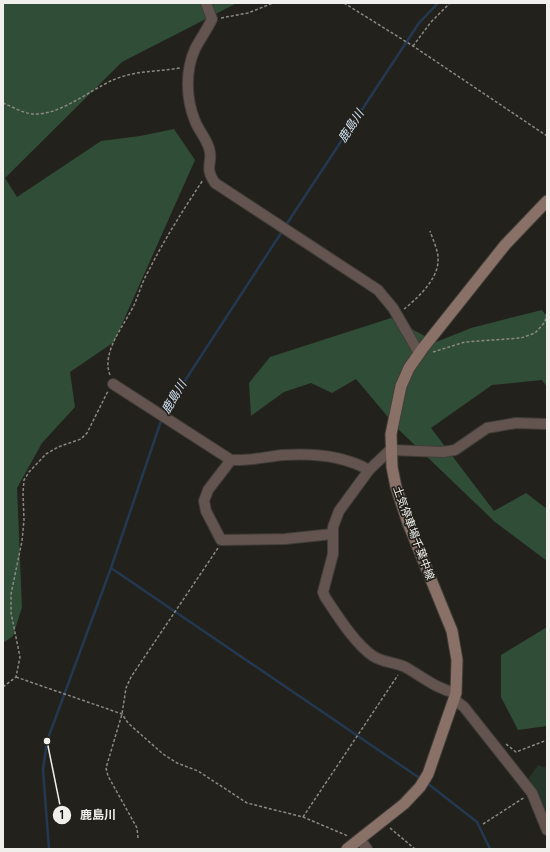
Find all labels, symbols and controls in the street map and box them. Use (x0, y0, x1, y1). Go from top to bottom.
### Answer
water label: 鹿島川 (334, 104, 369, 145)
water label: 鹿島川 (157, 375, 191, 417)
street label: 土気停車場千葉中線 (390, 484, 438, 582)
callout: 鹿島川 (52, 803, 124, 827)
text: 1 (59, 806, 65, 823)
text: 鹿島川 (80, 806, 116, 823)

